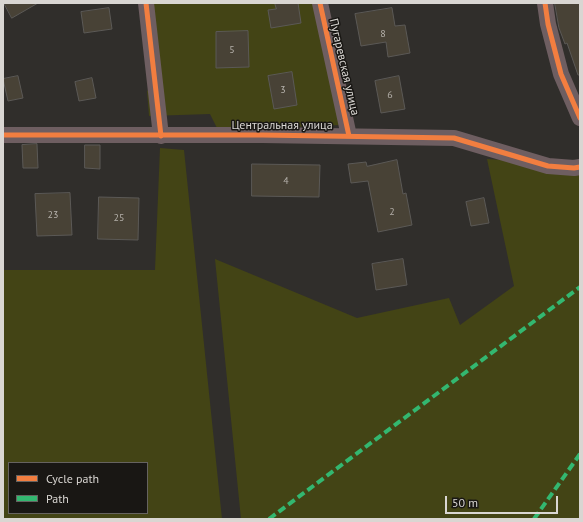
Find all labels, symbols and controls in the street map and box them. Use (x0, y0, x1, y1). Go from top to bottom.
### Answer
street label: Пугаревская улица (326, 17, 362, 117)
house number: 8 (380, 28, 386, 40)
house number: 5 (229, 44, 235, 56)
house number: 3 (280, 84, 286, 96)
house number: 6 (387, 89, 393, 101)
street label: Центральная улица (231, 119, 333, 133)
house number: 4 (283, 175, 289, 187)
house number: 2 (389, 206, 395, 218)
house number: 23 (48, 209, 58, 221)
house number: 25 (114, 212, 124, 224)
legend (8, 462, 148, 514)
text: Cycle path (46, 471, 99, 486)
scale bar (447, 488, 560, 514)
text: Path (46, 491, 69, 506)
text: 50 m (452, 495, 478, 510)

